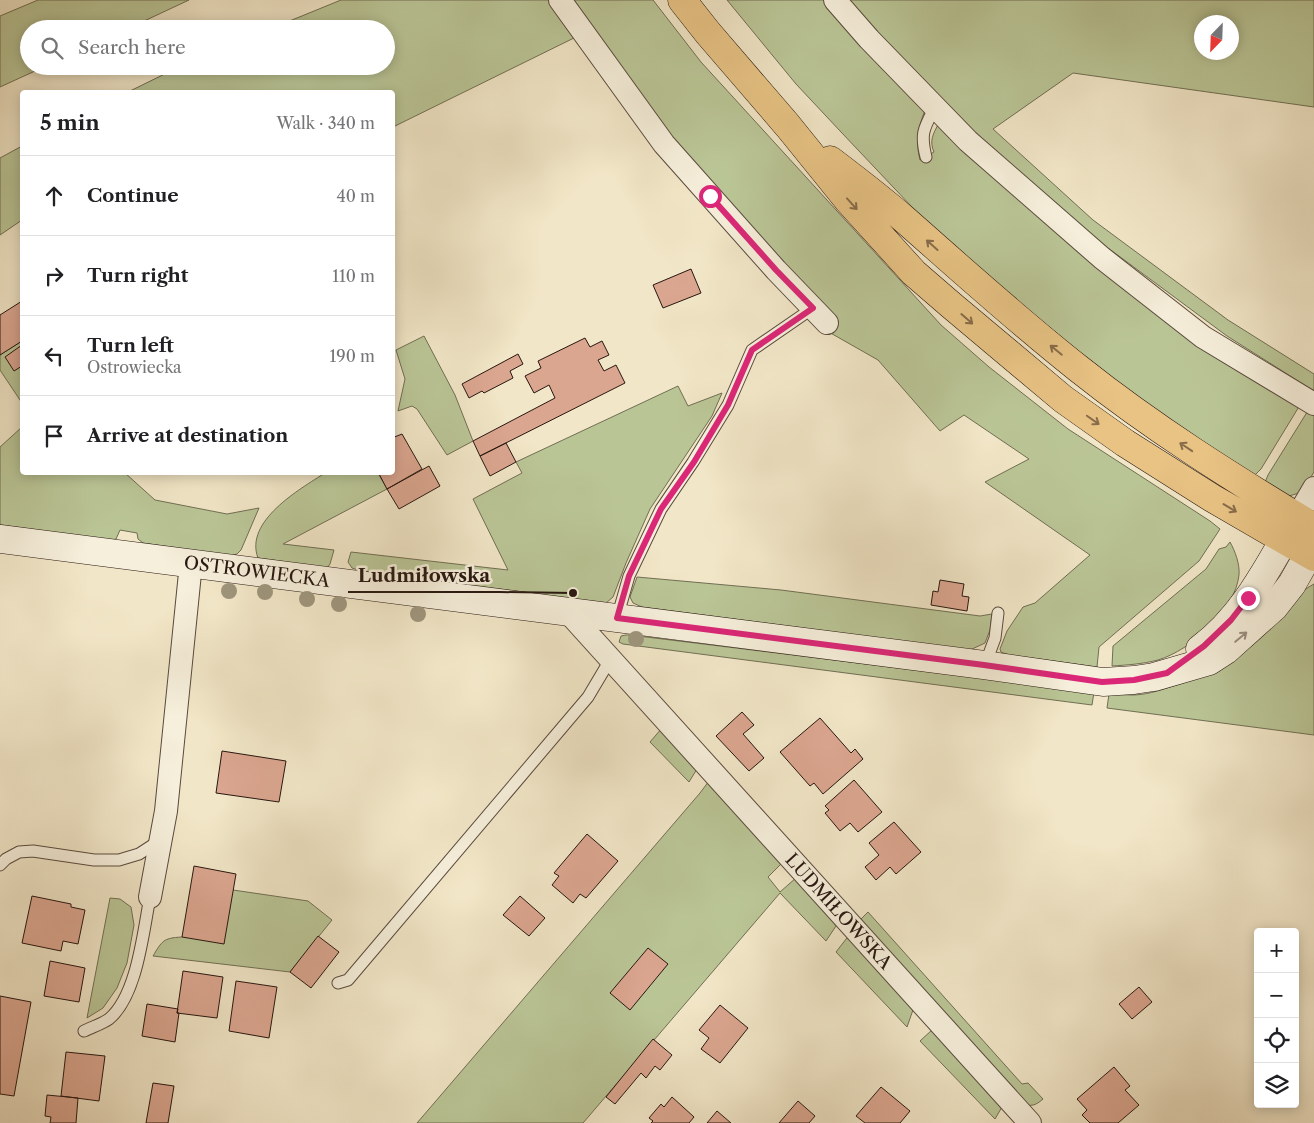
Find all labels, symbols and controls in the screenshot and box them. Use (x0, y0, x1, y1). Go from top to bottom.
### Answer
north arrow (1194, 15, 1239, 60)
search box (20, 20, 395, 75)
icon: search (38, 34, 66, 62)
text: Search here (78, 36, 186, 59)
text: 5 min (40, 110, 100, 135)
text: Walk · 340 m (276, 113, 375, 133)
icon: ahead (40, 182, 68, 210)
text: Continue (87, 184, 179, 207)
route start (699, 185, 722, 208)
text: 40 m (336, 186, 375, 206)
one-way arrow (846, 197, 857, 210)
one-way arrow (926, 239, 939, 250)
icon: right (40, 262, 68, 290)
text: Turn right (87, 264, 188, 287)
text: 110 m (332, 266, 375, 286)
one-way arrow (960, 313, 973, 325)
text: Turn left (87, 334, 174, 357)
icon: left (40, 342, 68, 370)
one-way arrow (1049, 345, 1062, 356)
text: 190 m (330, 346, 375, 366)
text: Ostrowiecka (87, 357, 182, 377)
one-way arrow (1086, 415, 1100, 426)
icon: arrive (40, 422, 68, 450)
text: Arrive at destination (87, 424, 288, 447)
one-way arrow (1179, 442, 1193, 452)
one-way arrow (1223, 504, 1237, 514)
street label: OSTROWIECKA (183, 552, 332, 592)
callout: Ludmiłowska (348, 558, 500, 592)
text: Ludmiłowska (358, 564, 491, 587)
route end (1237, 587, 1260, 610)
one-way arrow (1234, 632, 1247, 643)
street label: LUDMIŁOWSKA (781, 849, 897, 974)
map controls (1254, 928, 1299, 1108)
button: + (1254, 928, 1299, 973)
button: − (1254, 973, 1299, 1018)
button: locate (1254, 1018, 1299, 1063)
button: layers (1254, 1063, 1299, 1108)

